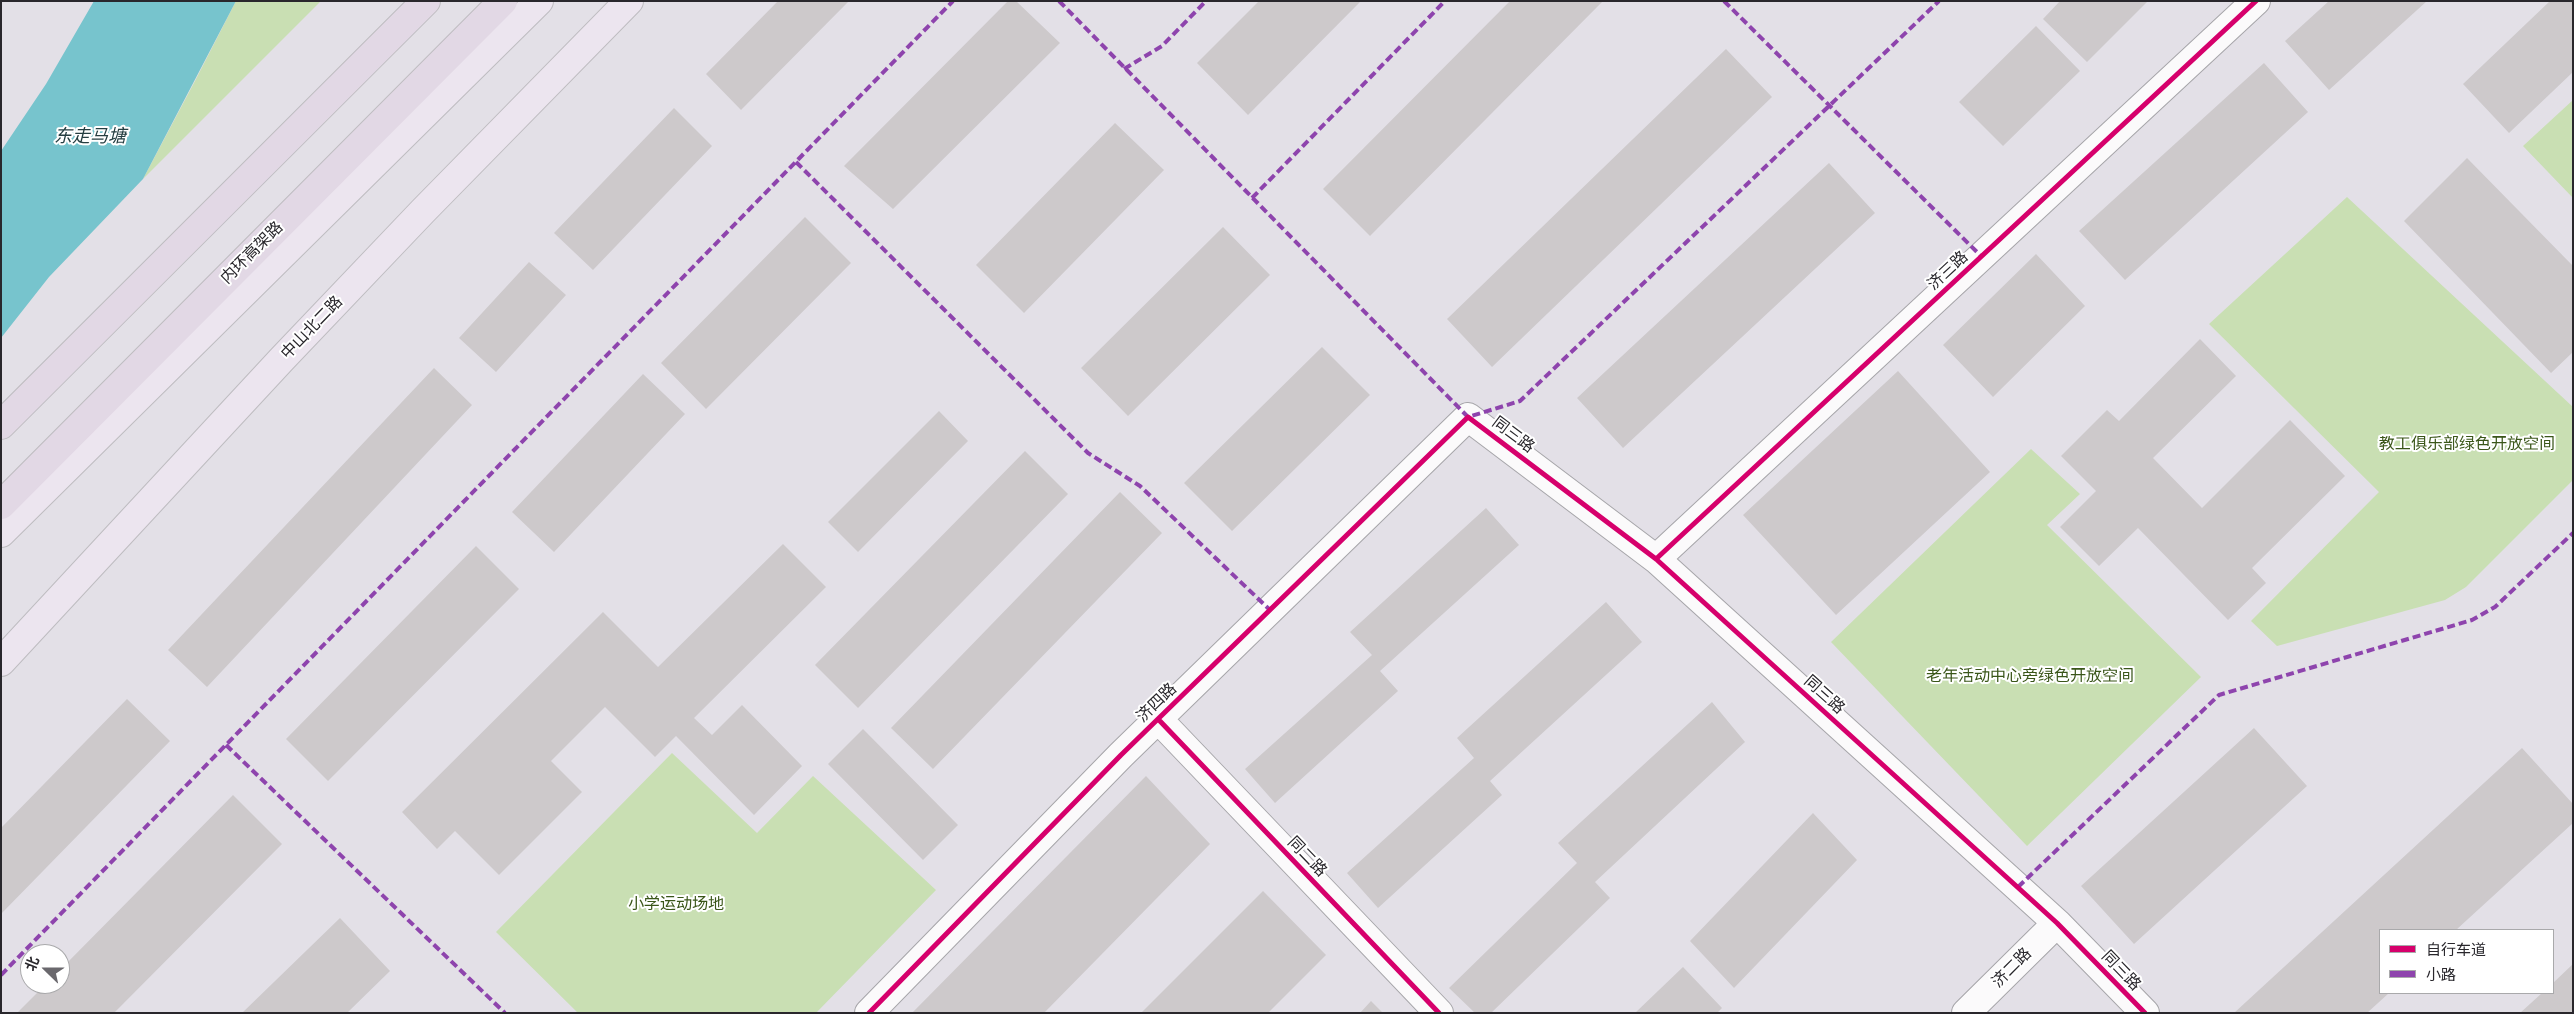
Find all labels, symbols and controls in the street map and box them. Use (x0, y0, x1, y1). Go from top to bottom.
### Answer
water label: 东走马塘 (54, 126, 126, 148)
street label: 内环高架路 (217, 218, 287, 288)
street label: 济三路 (1924, 248, 1972, 294)
street label: 中山北二路 (277, 293, 347, 363)
street label: 同三路 (1488, 413, 1538, 457)
park label: 教工俱乐部绿色开放空间 (2379, 435, 2555, 455)
park label: 老年活动中心旁绿色开放空间 (1926, 667, 2134, 687)
street label: 同三路 (1800, 672, 1848, 718)
street label: 济四路 (1133, 679, 1181, 727)
street label: 同二路 (1283, 833, 1331, 881)
park label: 小学运动场地 (628, 895, 724, 915)
legend (2379, 929, 2554, 994)
text: 自行车道 (2426, 939, 2486, 960)
north arrow (20, 944, 70, 994)
street label: 济二路 (1988, 944, 2036, 992)
street label: 同三路 (2097, 947, 2145, 995)
text: 北 (20, 954, 43, 974)
text: 小路 (2426, 964, 2456, 985)

